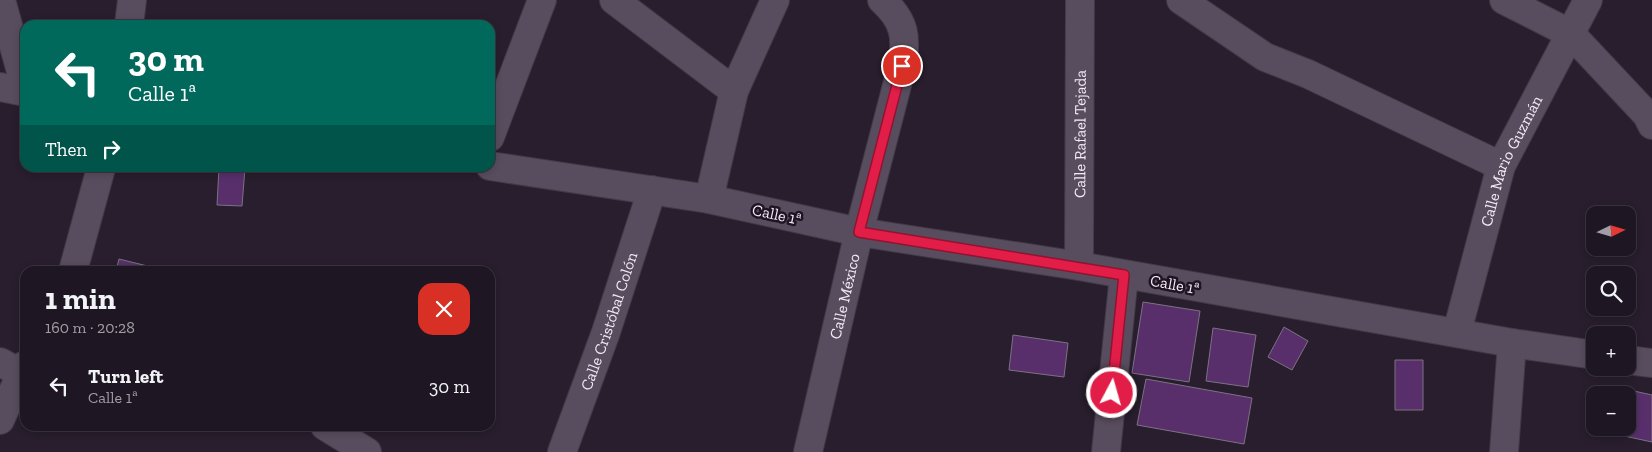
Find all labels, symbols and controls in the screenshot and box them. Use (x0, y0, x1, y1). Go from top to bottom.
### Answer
text: 30 m (128, 38, 204, 80)
icon: left (45, 40, 110, 105)
pin (881, 45, 923, 87)
icon: arrive (888, 52, 916, 80)
street label: Calle Rafael Tejada (1070, 70, 1090, 198)
text: Calle 1ª (128, 80, 197, 107)
street label: Calle Mario Guzmán (1476, 91, 1547, 229)
icon: right (97, 135, 125, 163)
text: Then (45, 138, 87, 161)
street label: Calle 1ª (751, 200, 803, 229)
north arrow (1586, 206, 1636, 256)
map controls (1586, 206, 1636, 436)
street label: Calle Cristóbal Colón (576, 249, 642, 393)
street label: Calle México (826, 252, 864, 341)
button: search (1586, 266, 1636, 316)
street label: Calle 1ª (1149, 271, 1201, 298)
text: 1 min (45, 281, 116, 317)
button: close (418, 283, 470, 335)
text: 160 m · 20:28 (45, 318, 135, 337)
button: + (1586, 326, 1636, 376)
text: Turn left (88, 365, 163, 388)
position arrow (1085, 366, 1137, 418)
icon: left (45, 372, 73, 400)
text: 30 m (429, 375, 470, 398)
button: − (1586, 386, 1636, 436)
text: Calle 1ª (88, 388, 138, 407)

